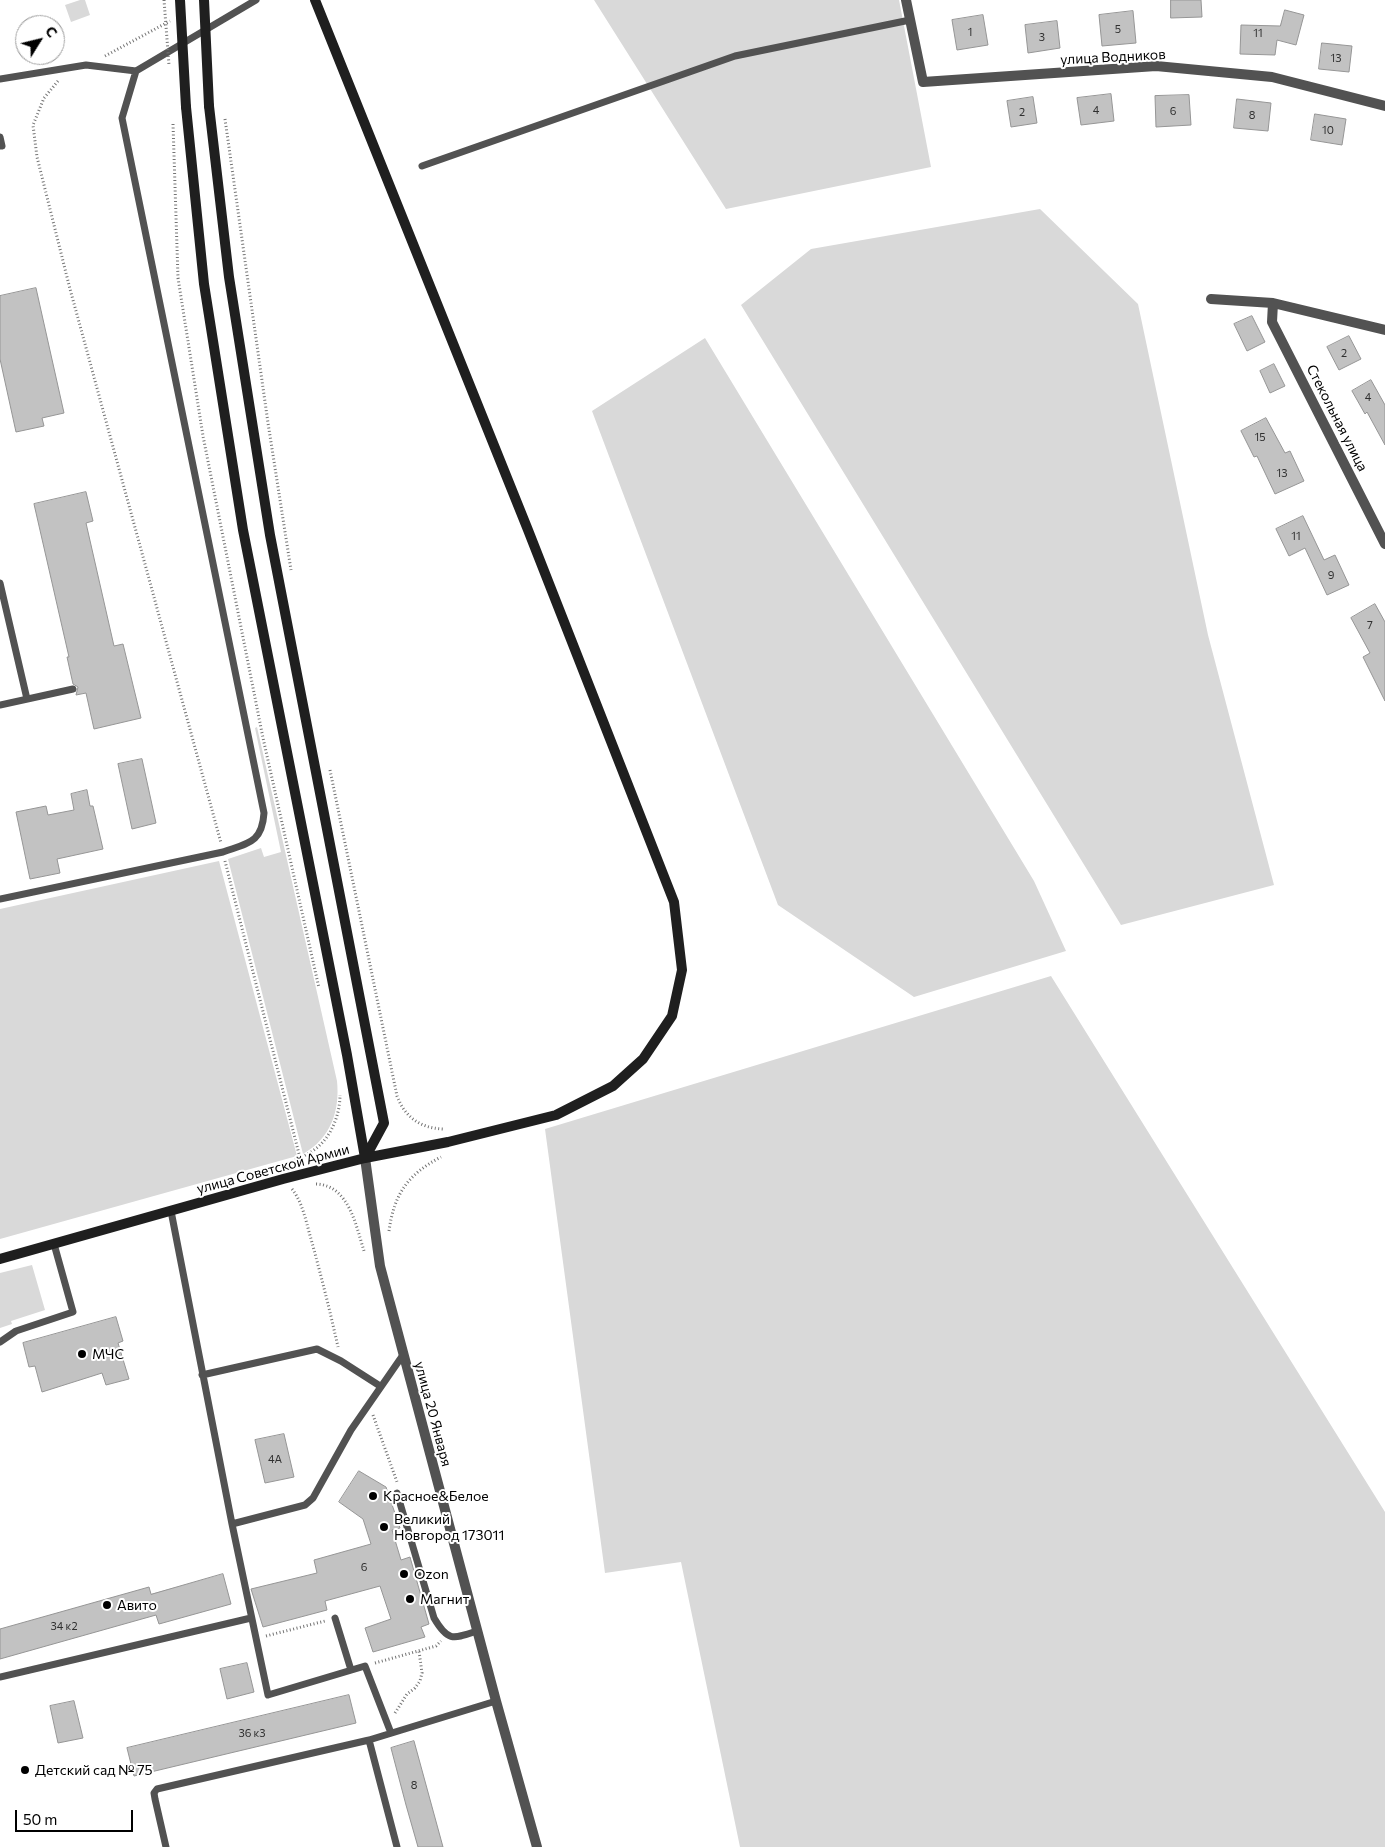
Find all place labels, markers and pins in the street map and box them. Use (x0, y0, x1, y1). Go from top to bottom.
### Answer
place label: МЧС (92, 1346, 124, 1362)
marker: МЧС (76, 1348, 88, 1360)
place label: Красное&Белое (383, 1488, 489, 1504)
marker: Красное&Белое (367, 1490, 379, 1502)
place label: Великий Новгород 173011 (394, 1511, 504, 1544)
marker: Великий Новгород 173011 (378, 1521, 390, 1533)
place label: Ozon (414, 1566, 449, 1582)
marker: Ozon (398, 1568, 410, 1580)
place label: Магнит (420, 1591, 469, 1607)
marker: Магнит (404, 1593, 416, 1605)
place label: Авито (117, 1597, 157, 1613)
marker: Авито (101, 1599, 113, 1611)
place label: Детский сад № 75 (35, 1762, 153, 1778)
marker: Детский сад № 75 (19, 1764, 31, 1776)

